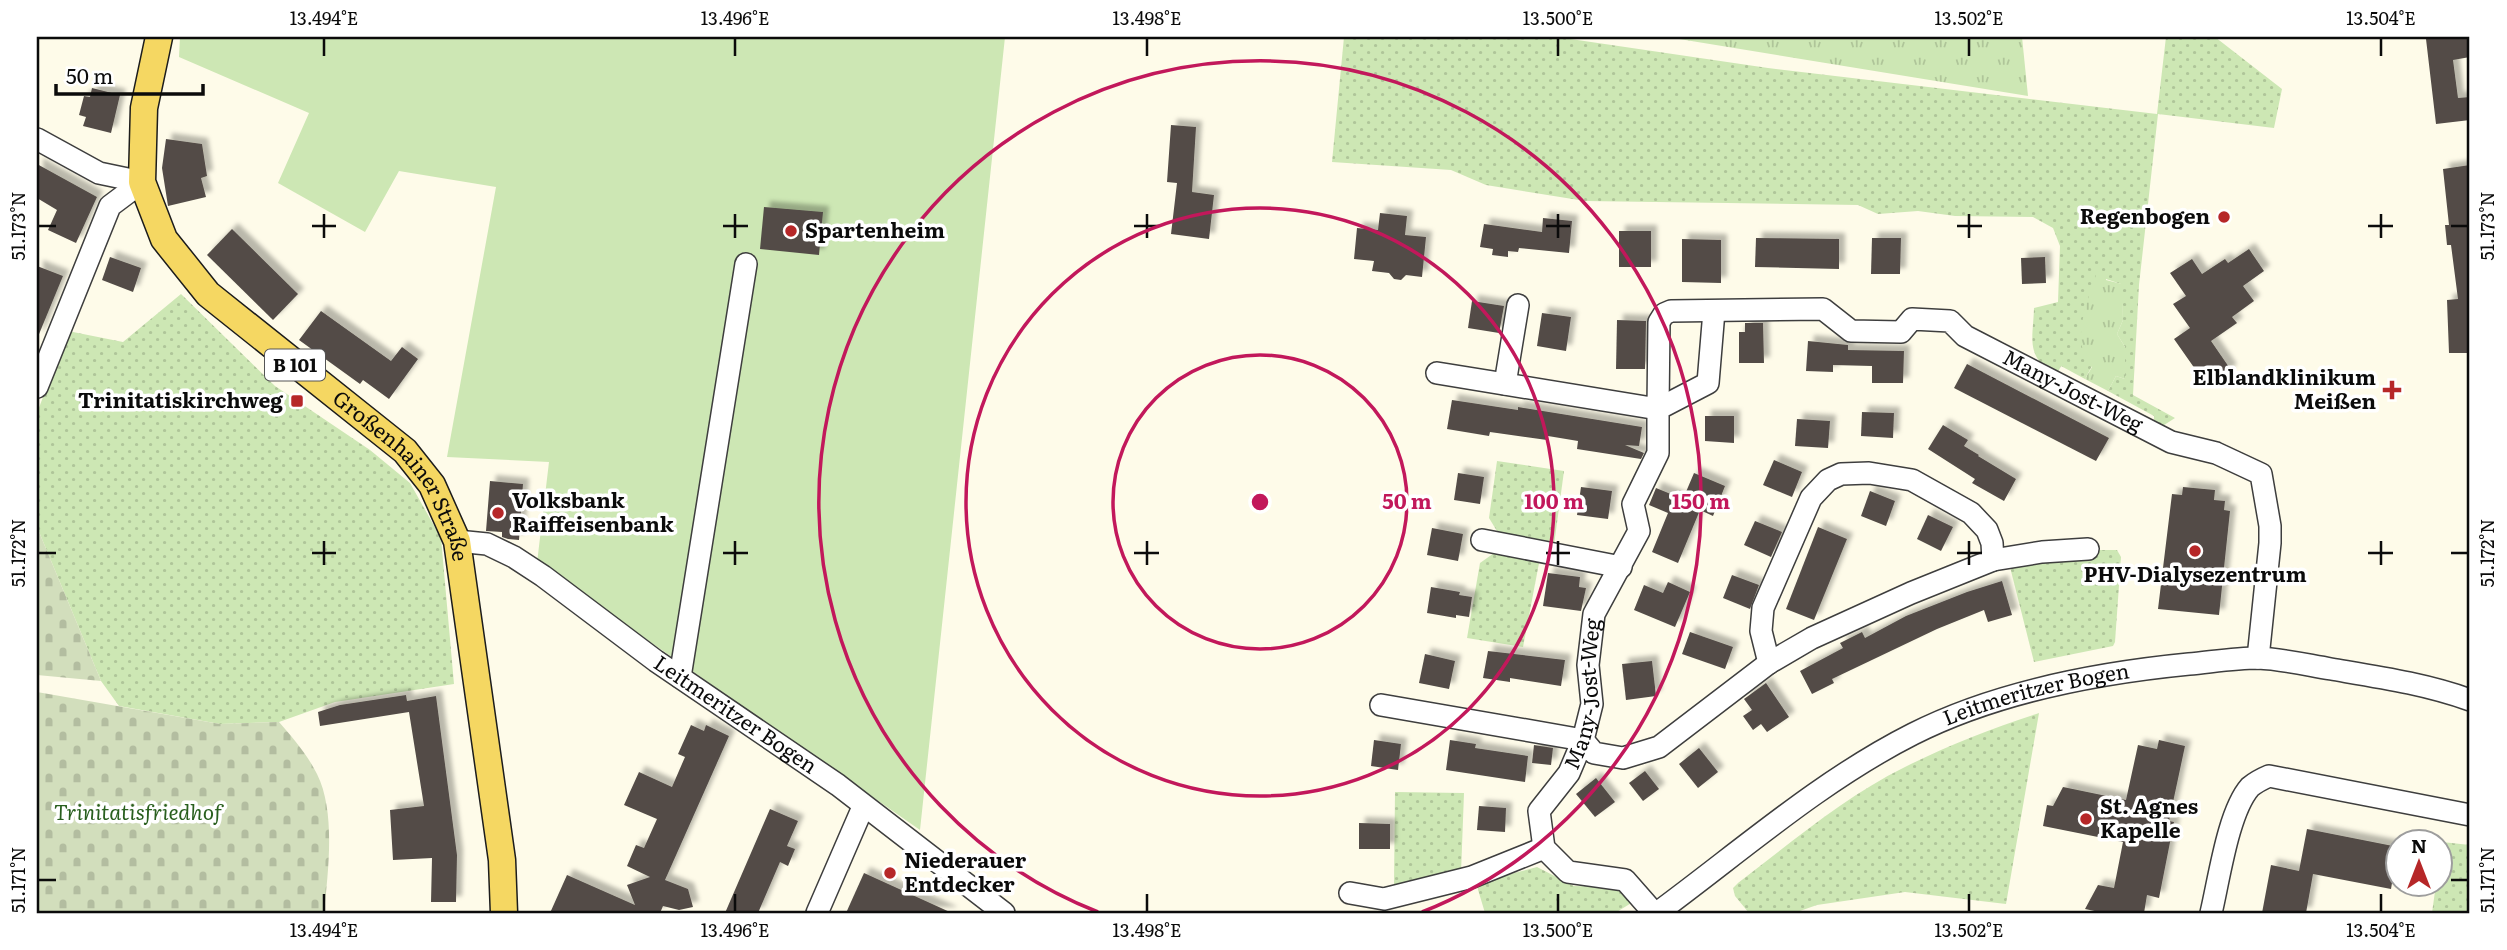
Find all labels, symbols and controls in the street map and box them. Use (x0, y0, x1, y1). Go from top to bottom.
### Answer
text: 13.494°E (290, 4, 358, 31)
text: 13.496°E (701, 4, 769, 31)
text: 13.498°E (1113, 4, 1182, 31)
text: 13.500°E (1523, 4, 1593, 31)
text: 13.502°E (1935, 4, 2003, 31)
text: 13.504°E (2346, 4, 2416, 31)
scale bar (56, 52, 203, 96)
text: 50 m (66, 59, 113, 90)
text: 51.173°N (4, 192, 31, 260)
text: 51.173°N (2473, 192, 2500, 260)
place label: Regenbogen (2080, 199, 2210, 230)
marker: Regenbogen (2216, 209, 2232, 225)
place label: Spartenheim (805, 213, 945, 244)
marker: Spartenheim (783, 223, 799, 239)
street label: Many-Jost-Weg (1998, 340, 2150, 438)
road number: B 101 (265, 350, 325, 380)
place label: Elblandklinikum Meißen (2193, 360, 2376, 415)
marker: Elblandklinikum Meißen (2382, 380, 2402, 400)
street label: Großenhainer Straße (327, 381, 478, 563)
place label: Trinitatiskirchweg (78, 383, 283, 414)
marker: Trinitatiskirchweg (289, 393, 305, 409)
place label: Volksbank Raiffeisenbank (512, 483, 675, 538)
text: 50 m (1382, 484, 1432, 515)
text: 100 m (1524, 484, 1584, 515)
text: 150 m (1672, 484, 1730, 515)
centre of rings (1248, 490, 1272, 514)
marker: Volksbank Raiffeisenbank (490, 505, 506, 521)
text: 51.172°N (4, 519, 31, 587)
text: 51.172°N (2473, 519, 2500, 587)
marker: PHV-Dialysezentrum (2187, 543, 2203, 559)
place label: PHV-Dialysezentrum (2083, 557, 2307, 588)
street label: Many-Jost-Weg (1554, 616, 1606, 774)
street label: Leitmeritzer Bogen (649, 646, 825, 780)
street label: Leitmeritzer Bogen (1937, 653, 2131, 732)
place label: St. Agnes Kapelle (2100, 789, 2198, 844)
park label: Trinitatisfriedhof (54, 795, 224, 826)
marker: St. Agnes Kapelle (2078, 811, 2094, 827)
north arrow (2384, 828, 2454, 898)
text: N (2411, 831, 2427, 859)
place label: Niederauer Entdecker (904, 843, 1027, 898)
text: 51.171°N (4, 847, 31, 913)
text: 51.171°N (2473, 847, 2500, 913)
marker: Niederauer Entdecker (882, 865, 898, 881)
text: 13.494°E (290, 916, 358, 943)
text: 13.496°E (701, 916, 769, 943)
text: 13.498°E (1113, 916, 1182, 943)
text: 13.500°E (1523, 916, 1593, 943)
text: 13.502°E (1935, 916, 2003, 943)
text: 13.504°E (2346, 916, 2416, 943)

